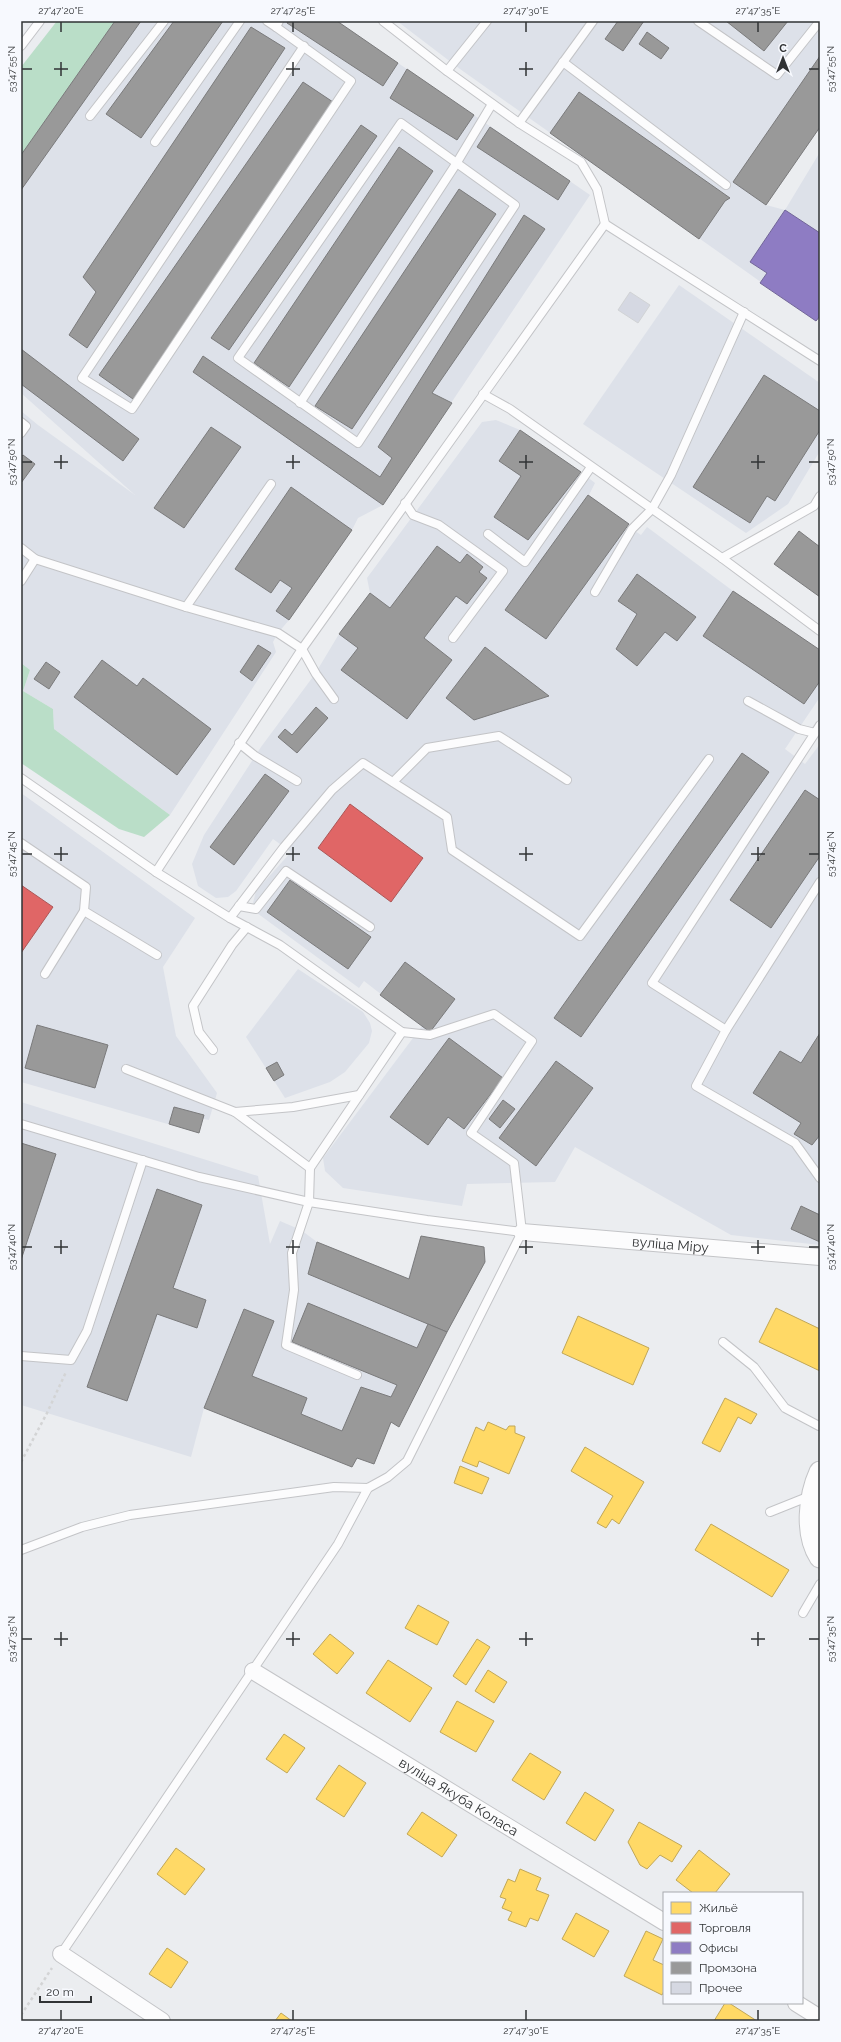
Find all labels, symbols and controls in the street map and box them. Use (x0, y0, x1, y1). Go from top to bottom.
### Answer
text: 27°47'20"E (38, 5, 84, 16)
text: 27°47'25"E (271, 5, 315, 16)
text: 27°47'30"E (503, 5, 549, 16)
text: 27°47'35"E (736, 5, 780, 16)
north arrow (763, 38, 803, 78)
text: С (779, 42, 787, 55)
text: 53°47'55"N (6, 46, 17, 92)
text: 53°47'55"N (825, 46, 836, 92)
text: 53°47'50"N (6, 438, 17, 486)
text: 53°47'50"N (825, 438, 836, 486)
text: 53°47'45"N (6, 831, 17, 877)
text: 53°47'45"N (825, 831, 836, 877)
text: 53°47'40"N (6, 1224, 17, 1270)
text: 53°47'40"N (825, 1224, 836, 1270)
street label: вуліца Міру (632, 1233, 710, 1256)
text: 53°47'35"N (6, 1616, 17, 1662)
text: 53°47'35"N (825, 1616, 836, 1662)
street label: вуліца Якуба Коласа (396, 1754, 521, 1839)
legend (663, 1892, 803, 2004)
text: Жильё (699, 1901, 738, 1915)
text: Торговля (699, 1921, 751, 1935)
text: Офисы (699, 1941, 738, 1955)
text: Промзона (699, 1961, 757, 1975)
scale bar (40, 1978, 91, 2004)
text: Прочее (699, 1981, 742, 1995)
text: 20 m (46, 1985, 74, 1999)
text: 27°47'20"E (38, 2025, 84, 2036)
text: 27°47'25"E (271, 2025, 315, 2036)
text: 27°47'30"E (503, 2025, 549, 2036)
text: 27°47'35"E (736, 2025, 780, 2036)

